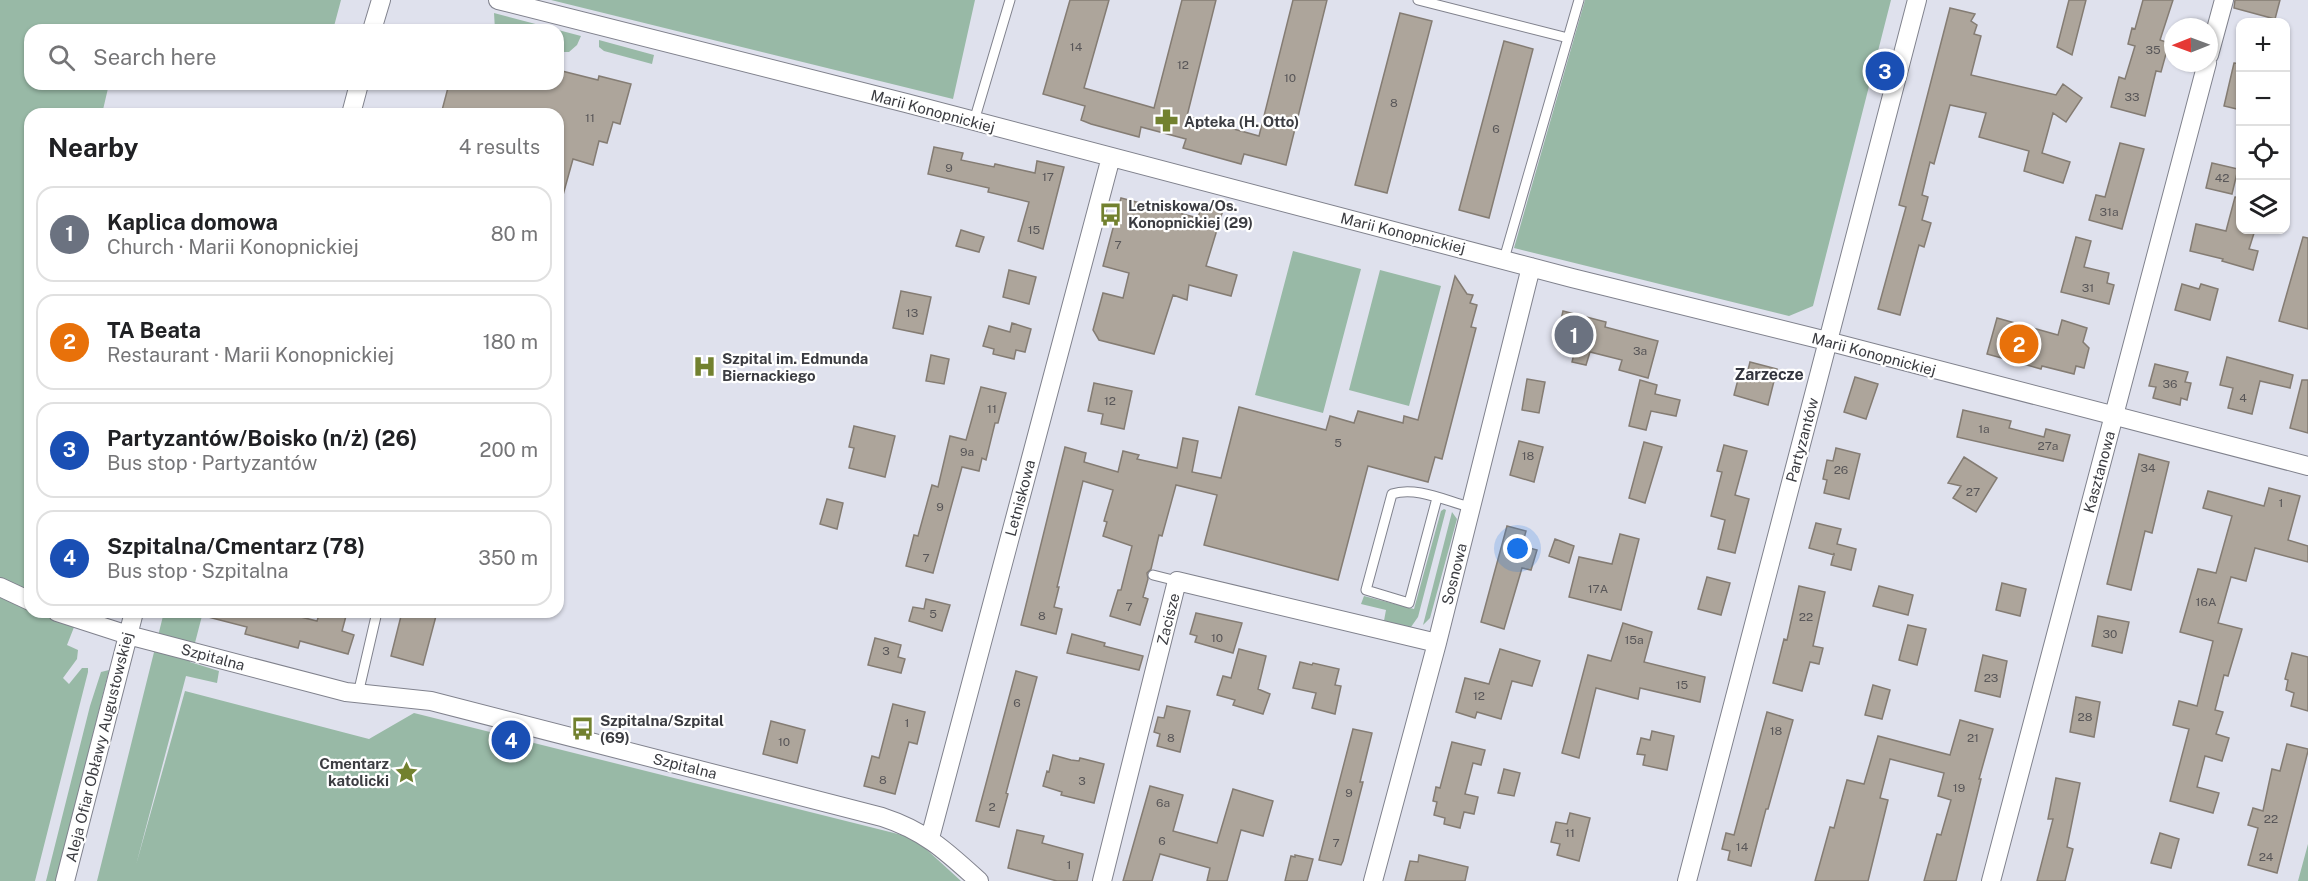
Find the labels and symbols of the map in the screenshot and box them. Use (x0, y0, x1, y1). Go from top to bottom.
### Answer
north arrow (2164, 18, 2218, 72)
house number: 14 (1070, 40, 1083, 54)
house number: 35 (2145, 43, 2161, 57)
pin: 3 (1866, 48, 1904, 94)
house number: 12 (1177, 58, 1189, 72)
house number: 10 (1284, 71, 1296, 85)
street label: Marii Konopnickiej (869, 86, 997, 136)
house number: 33 (2124, 90, 2140, 104)
house number: 8 (1390, 96, 1398, 110)
pharmacy icon: Apteka (H. Otto) (1153, 108, 1179, 134)
house number: 11 (585, 111, 595, 125)
place label: Apteka (H. Otto) (1184, 113, 1299, 130)
house number: 6 (1492, 122, 1500, 136)
house number: 9 (945, 161, 953, 175)
house number: 17 (1042, 170, 1054, 184)
house number: 42 (2215, 171, 2229, 185)
place label: Letniskowa/Os. Konopnickiej (29) (1128, 197, 1253, 231)
bus stop icon: Letniskowa/Os. Konopnickiej (29) (1097, 201, 1123, 227)
house number: 31a (2099, 205, 2119, 219)
street label: Marii Konopnickiej (1339, 209, 1467, 257)
house number: 15 (1028, 223, 1041, 237)
house number: 7 (1114, 238, 1122, 252)
house number: 31 (2082, 281, 2094, 295)
house number: 13 (906, 306, 918, 320)
pin: 1 (1554, 312, 1594, 358)
pin: 2 (2000, 322, 2038, 366)
street label: Marii Konopnickiej (1810, 329, 1938, 379)
house number: 3a (1633, 344, 1647, 358)
place label: Szpital im. Edmunda Biernackiego (722, 350, 868, 384)
hospital icon: Szpital im. Edmunda Biernackiego (691, 354, 717, 380)
district label: Zarzecze (1734, 365, 1804, 384)
house number: 36 (2163, 377, 2177, 391)
house number: 4 (2239, 391, 2247, 405)
house number: 12 (1104, 394, 1116, 408)
street label: Partyzantów (1783, 396, 1822, 484)
house number: 11 (987, 402, 997, 416)
house number: 1a (1978, 422, 1990, 436)
street label: Kasztanowa (2080, 429, 2118, 515)
house number: 5 (1334, 436, 1342, 450)
house number: 27a (2038, 439, 2059, 453)
house number: 9a (960, 445, 974, 459)
house number: 18 (1522, 449, 1535, 463)
street label: Letniskowa (1002, 458, 1038, 538)
house number: 34 (2140, 461, 2156, 475)
house number: 26 (1834, 463, 1848, 477)
house number: 27 (1966, 485, 1980, 499)
house number: 1 (2279, 496, 2283, 510)
house number: 9 (936, 500, 944, 514)
your location (1503, 534, 1532, 563)
street label: Sosnowa (1438, 541, 1470, 607)
house number: 7 (922, 551, 930, 565)
house number: 17A (1588, 582, 1609, 596)
street label: Zacisze (1153, 591, 1183, 647)
house number: 16A (2196, 595, 2217, 609)
house number: 7 (1125, 600, 1133, 614)
house number: 5 (929, 607, 937, 621)
house number: 8 (1038, 609, 1046, 623)
house number: 22 (1799, 610, 1813, 624)
house number: 30 (2103, 627, 2117, 641)
street label: Aleja Ofiar Obławy Augustowskiej (62, 630, 136, 864)
house number: 10 (1211, 631, 1223, 645)
house number: 15a (1624, 633, 1644, 647)
street label: Szpitalna (179, 640, 247, 674)
house number: 3 (882, 644, 890, 658)
house number: 23 (1984, 671, 1998, 685)
house number: 15 (1676, 678, 1689, 692)
house number: 12 (1473, 689, 1485, 703)
house number: 6 (1013, 696, 1021, 710)
house number: 28 (2078, 710, 2093, 724)
place label: Szpitalna/Szpital (69) (600, 712, 724, 746)
bus stop icon: Szpitalna/Szpital (69) (569, 716, 595, 742)
house number: 1 (905, 716, 909, 730)
pin: 4 (492, 718, 530, 762)
house number: 18 (1770, 724, 1783, 738)
house number: 8 (1167, 731, 1175, 745)
house number: 21 (1967, 731, 1979, 745)
house number: 10 (778, 735, 790, 749)
street label: Szpitalna (651, 750, 719, 782)
place label: Cmentarz katolicki (319, 755, 389, 789)
place icon: Cmentarz katolicki (394, 759, 420, 785)
house number: 8 (879, 773, 887, 787)
house number: 3 (1078, 774, 1086, 788)
house number: 19 (1953, 781, 1965, 795)
house number: 9 (1345, 786, 1353, 800)
house number: 6a (1156, 796, 1170, 810)
house number: 2 (988, 800, 996, 814)
house number: 22 (2264, 812, 2278, 826)
house number: 11 (1565, 826, 1575, 840)
house number: 6 (1158, 834, 1166, 848)
house number: 7 (1332, 836, 1340, 850)
house number: 14 (1736, 840, 1749, 854)
house number: 24 (2259, 850, 2274, 864)
house number: 1 (1067, 858, 1071, 872)

